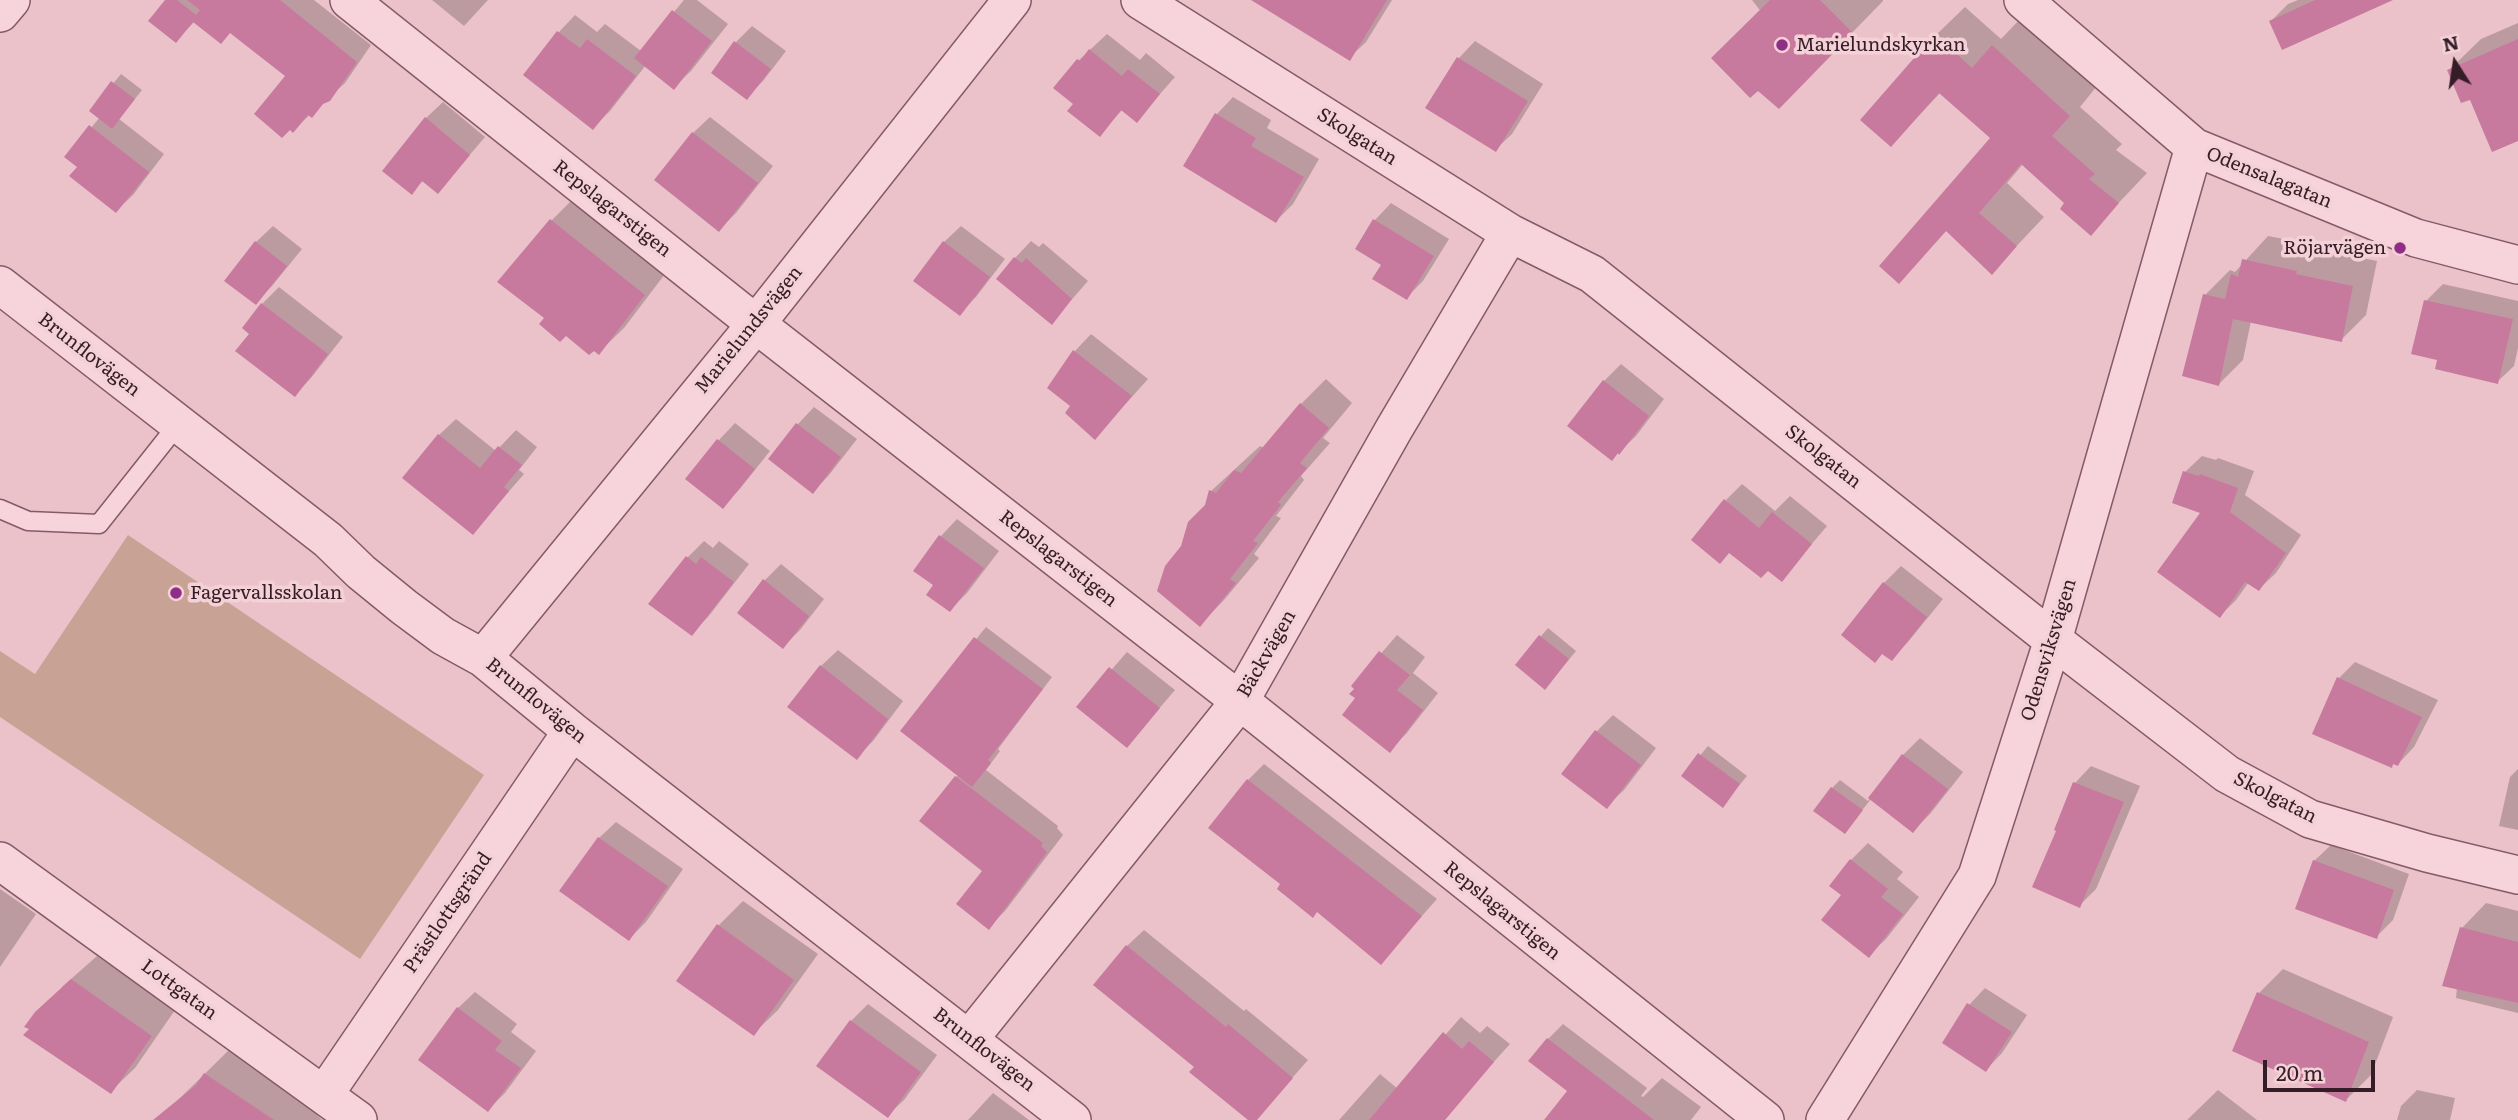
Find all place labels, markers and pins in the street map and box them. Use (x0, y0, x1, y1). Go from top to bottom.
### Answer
place label: Marielundskyrkan (1796, 34, 1966, 56)
marker: Marielundskyrkan (1774, 37, 1790, 53)
place label: Röjarvägen (2283, 237, 2386, 259)
marker: Röjarvägen (2392, 240, 2408, 256)
place label: Fagervallsskolan (190, 582, 342, 604)
marker: Fagervallsskolan (168, 585, 184, 601)

